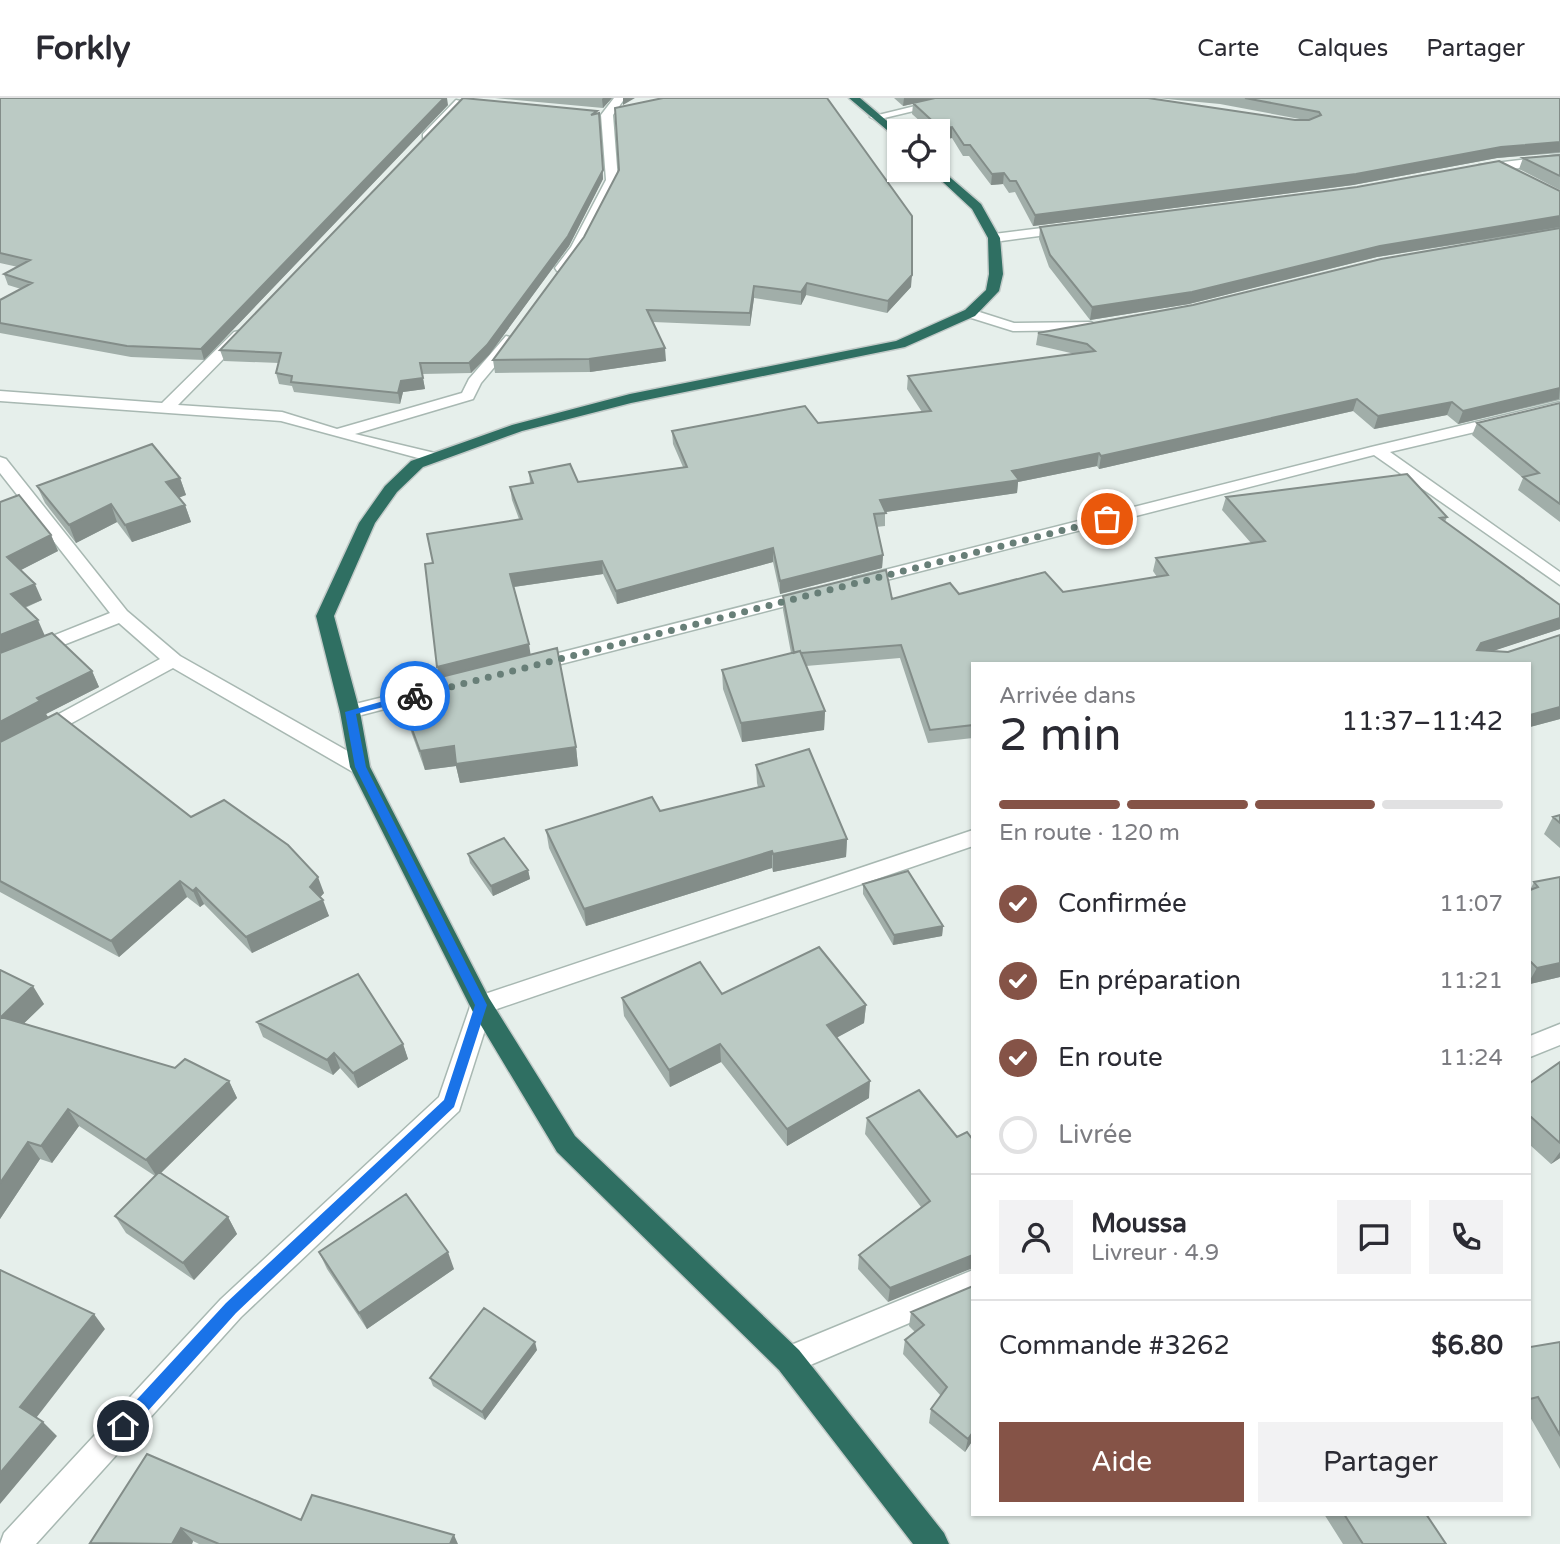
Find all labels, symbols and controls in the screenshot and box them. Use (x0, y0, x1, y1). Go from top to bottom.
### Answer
text: Forkly (35, 29, 130, 68)
text: Carte (1197, 34, 1259, 63)
text: Calques (1297, 34, 1388, 63)
text: Partager (1426, 34, 1525, 63)
map controls (887, 119, 950, 182)
button: locate (887, 119, 950, 182)
pin (1077, 489, 1137, 549)
icon: bag (1088, 500, 1126, 538)
courier (380, 661, 450, 731)
icon: bike (396, 677, 434, 715)
text: Arrivée dans (999, 682, 1136, 710)
text: 11:37–11:42 (1342, 706, 1503, 737)
text: 2 min (999, 708, 1122, 763)
text: En route · 120 m (999, 819, 1180, 847)
icon: check (999, 885, 1037, 923)
text: Confirmée (1058, 888, 1187, 919)
text: 11:07 (1439, 890, 1503, 918)
icon: check (999, 962, 1037, 1000)
text: En préparation (1058, 965, 1241, 996)
text: 11:21 (1439, 967, 1503, 995)
icon: check (999, 1039, 1037, 1077)
text: En route (1058, 1042, 1163, 1073)
text: 11:24 (1439, 1044, 1503, 1072)
text: Livrée (1058, 1119, 1132, 1150)
button: person (999, 1200, 1073, 1274)
button: chat (1337, 1200, 1411, 1274)
button: phone (1429, 1200, 1503, 1274)
text: Moussa (1091, 1208, 1187, 1239)
text: Livreur · 4.9 (1091, 1239, 1219, 1267)
text: Commande #3262 (999, 1330, 1230, 1361)
text: $6.80 (1431, 1330, 1503, 1361)
pin (93, 1396, 153, 1456)
icon: home (104, 1407, 142, 1445)
button: Aide (999, 1422, 1244, 1502)
button: Partager (1258, 1422, 1503, 1502)

